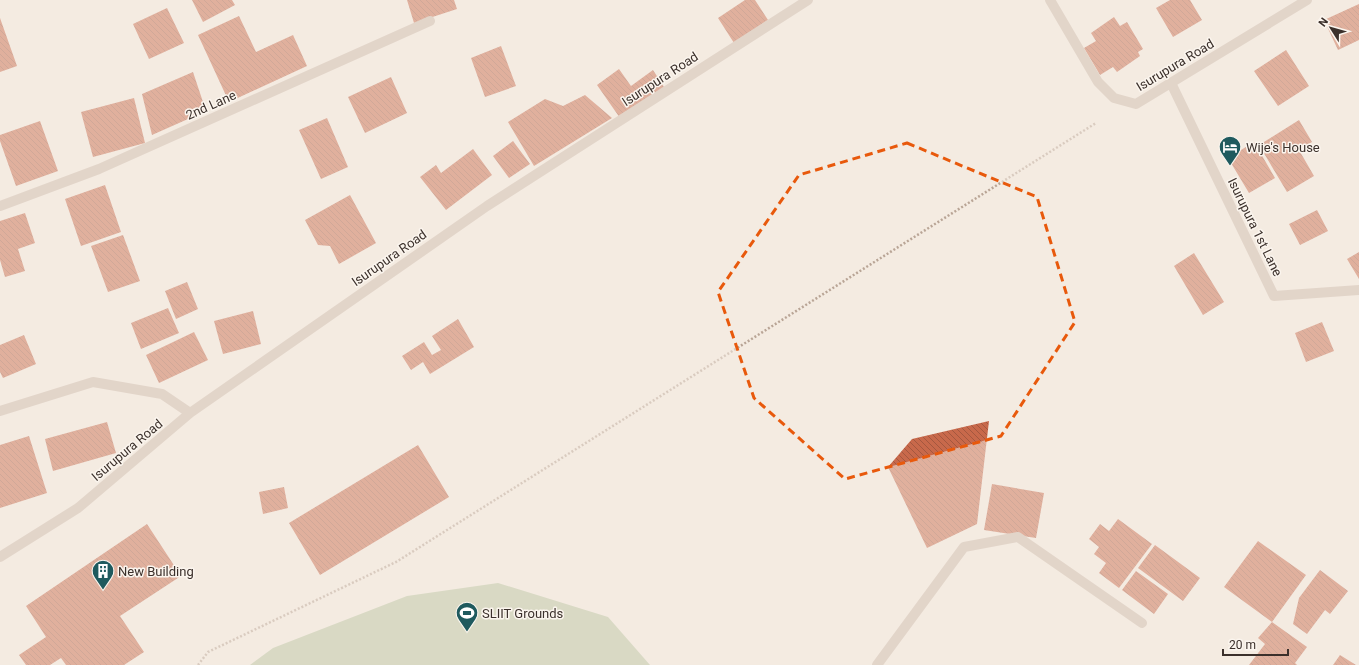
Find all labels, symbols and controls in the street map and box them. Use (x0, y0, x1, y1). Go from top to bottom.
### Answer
north arrow (1311, 8, 1351, 48)
text: N (1316, 15, 1331, 29)
street label: Isurupura Road (1134, 36, 1216, 94)
street label: Isurupura Road (619, 49, 701, 109)
street label: 2nd Lane (184, 87, 238, 123)
hotel icon: Wije's House (1217, 134, 1243, 167)
place label: Wije's House (1246, 140, 1320, 155)
street label: Isurupura 1st Lane (1225, 175, 1285, 279)
street label: Isurupura Road (349, 227, 429, 289)
street label: Isurupura Road (89, 416, 165, 484)
building icon: New Building (90, 558, 116, 591)
place label: New Building (118, 564, 194, 579)
sports icon: SLIIT Grounds (454, 600, 480, 633)
place label: SLIIT Grounds (482, 606, 564, 621)
scale bar (1223, 631, 1288, 657)
text: 20 m (1229, 638, 1256, 652)

